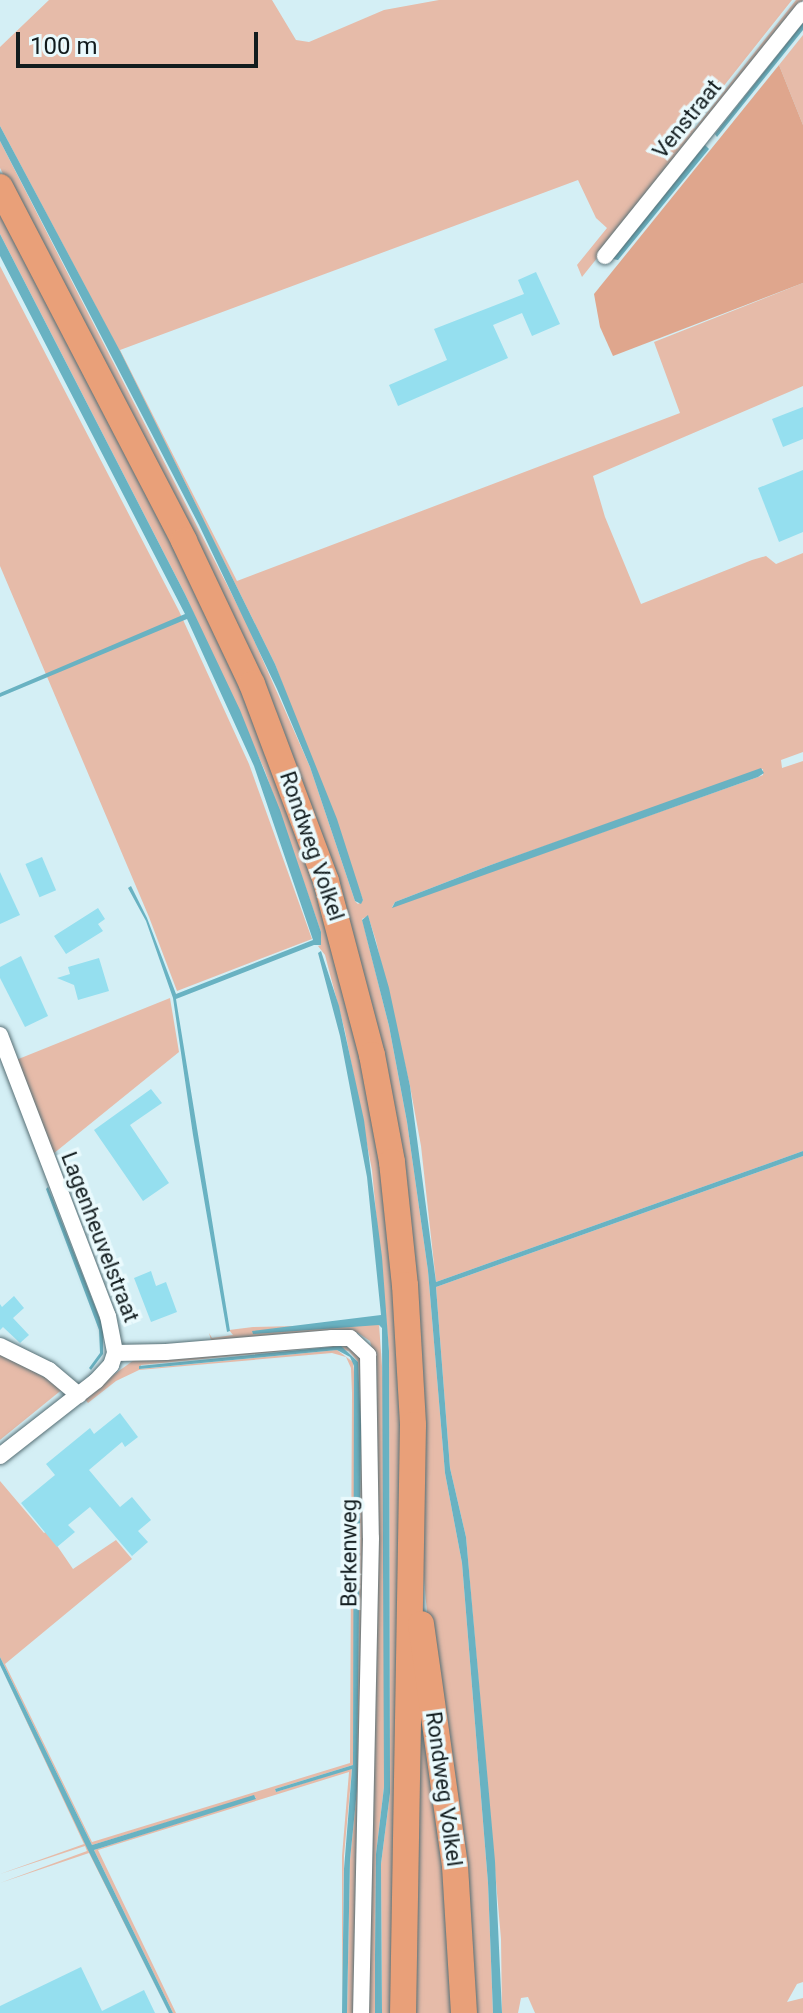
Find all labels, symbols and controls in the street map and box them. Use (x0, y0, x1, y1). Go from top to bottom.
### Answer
scale bar (20, 16, 262, 66)
text: 100 m (30, 32, 97, 60)
street label: Venstraat (647, 74, 727, 164)
street label: Rondweg Volkel (274, 768, 350, 924)
street label: Lagenheuvelstraat (55, 1148, 145, 1326)
street label: Berkenweg (336, 1499, 362, 1607)
street label: Rondweg Volkel (420, 1710, 468, 1868)

